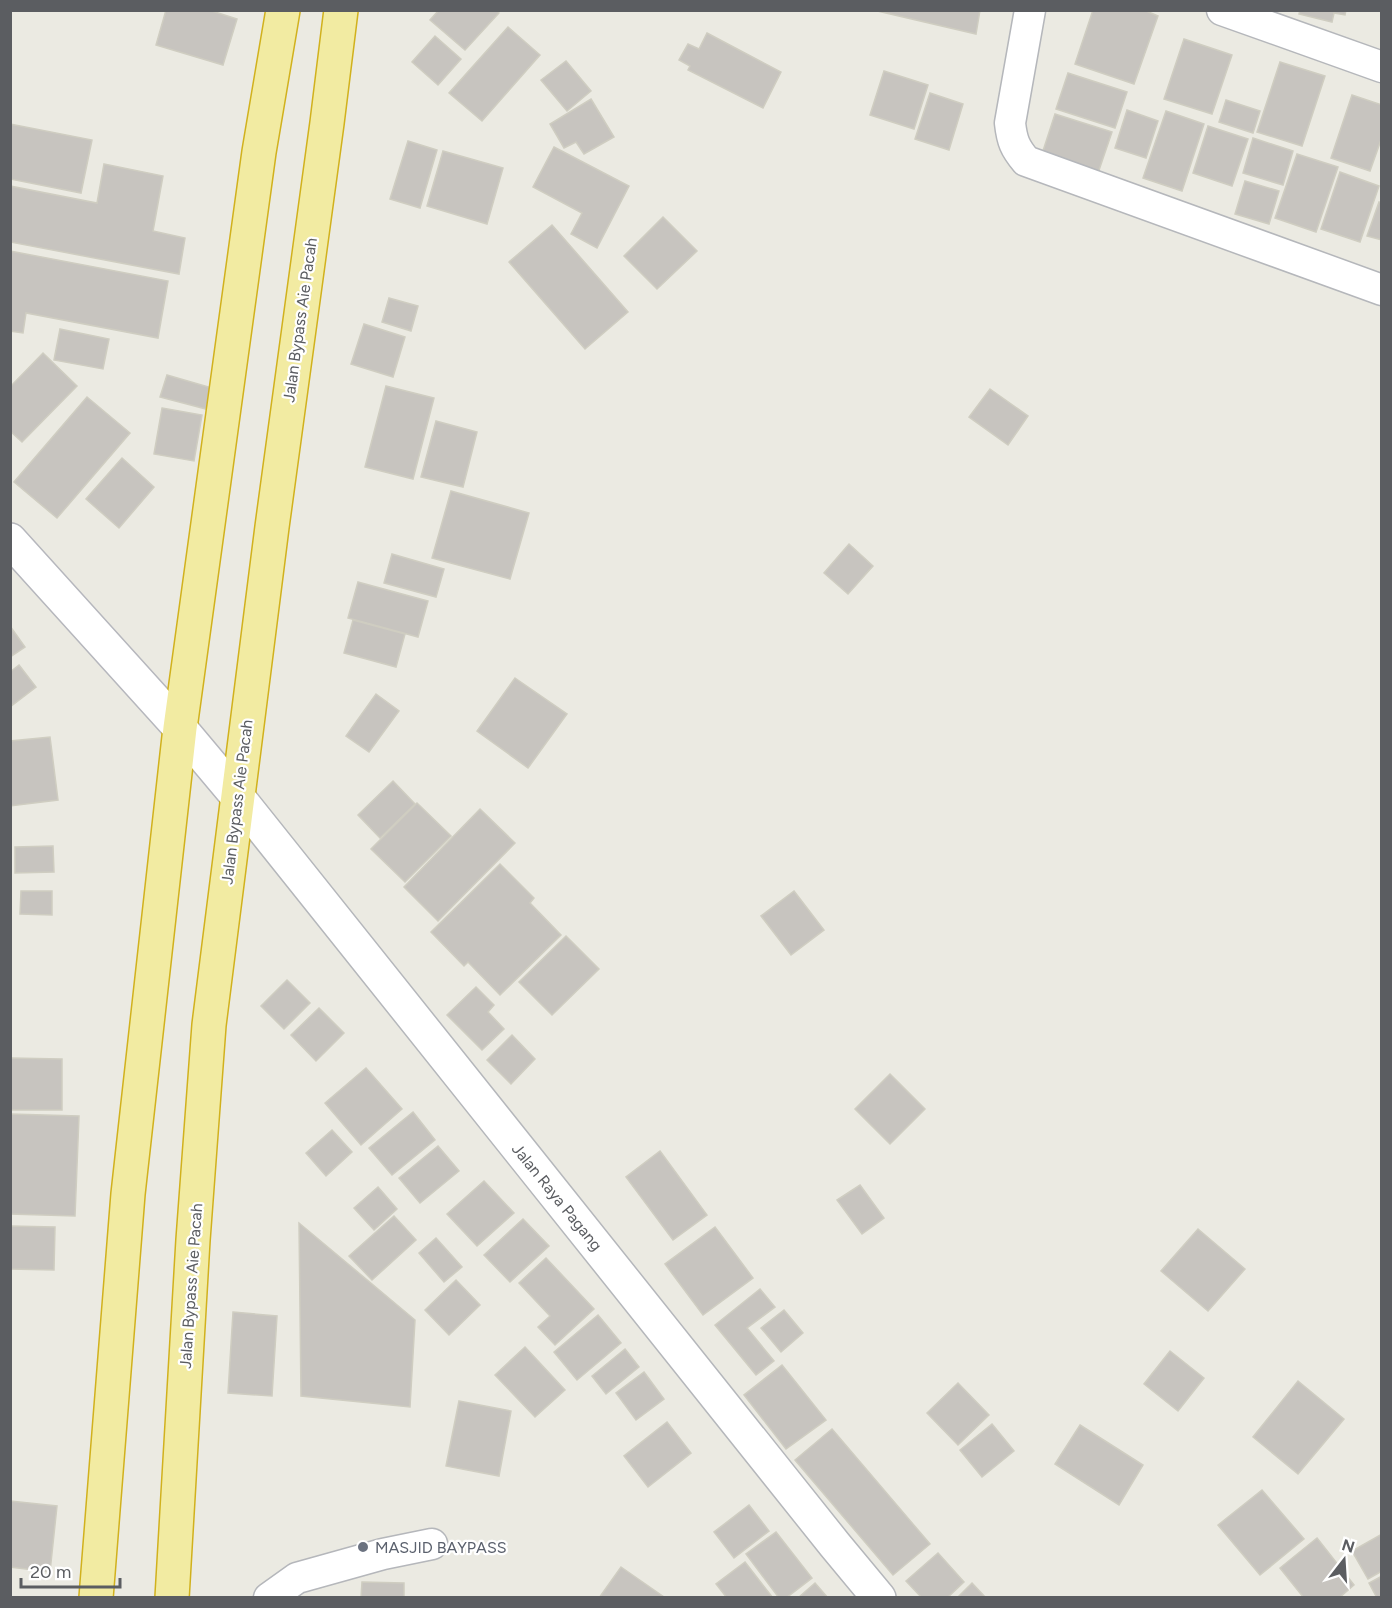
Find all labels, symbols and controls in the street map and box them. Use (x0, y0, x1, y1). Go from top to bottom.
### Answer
street label: Jalan Bypass Aie Pacah (279, 236, 321, 403)
street label: Jalan Bypass Aie Pacah (217, 718, 257, 885)
street label: Jalan Raya Pagang (508, 1140, 606, 1254)
street label: Jalan Bypass Aie Pacah (176, 1203, 206, 1369)
north arrow (1314, 1530, 1374, 1590)
text: N (1340, 1535, 1357, 1557)
place label: MASJID BAYPASS (375, 1538, 507, 1557)
marker: MASJID BAYPASS (356, 1540, 370, 1554)
scale bar (21, 1551, 120, 1589)
text: 20 m (30, 1561, 71, 1583)

